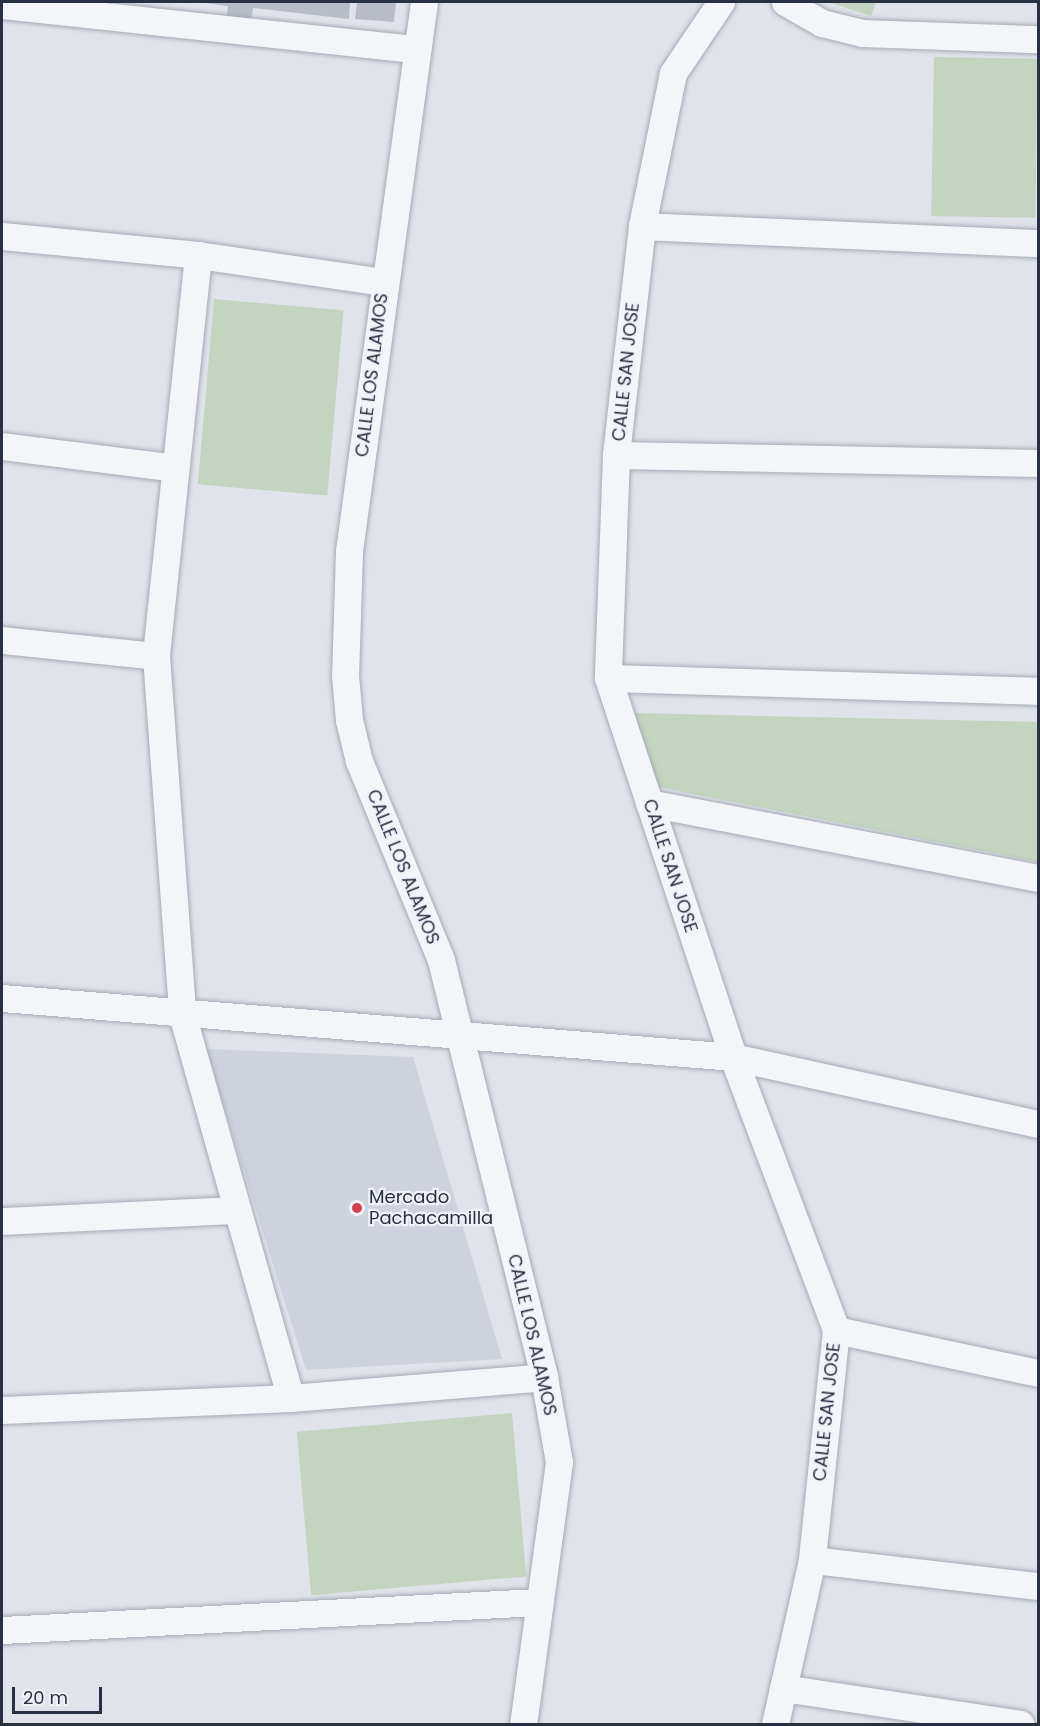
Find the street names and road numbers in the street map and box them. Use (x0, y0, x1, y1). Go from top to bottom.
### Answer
street label: CALLE LOS ALAMOS (351, 292, 393, 458)
street label: CALLE SAN JOSE (608, 302, 644, 442)
street label: CALLE LOS ALAMOS (362, 786, 444, 948)
street label: CALLE SAN JOSE (638, 796, 702, 936)
street label: CALLE LOS ALAMOS (503, 1252, 561, 1418)
street label: CALLE SAN JOSE (809, 1342, 845, 1482)

